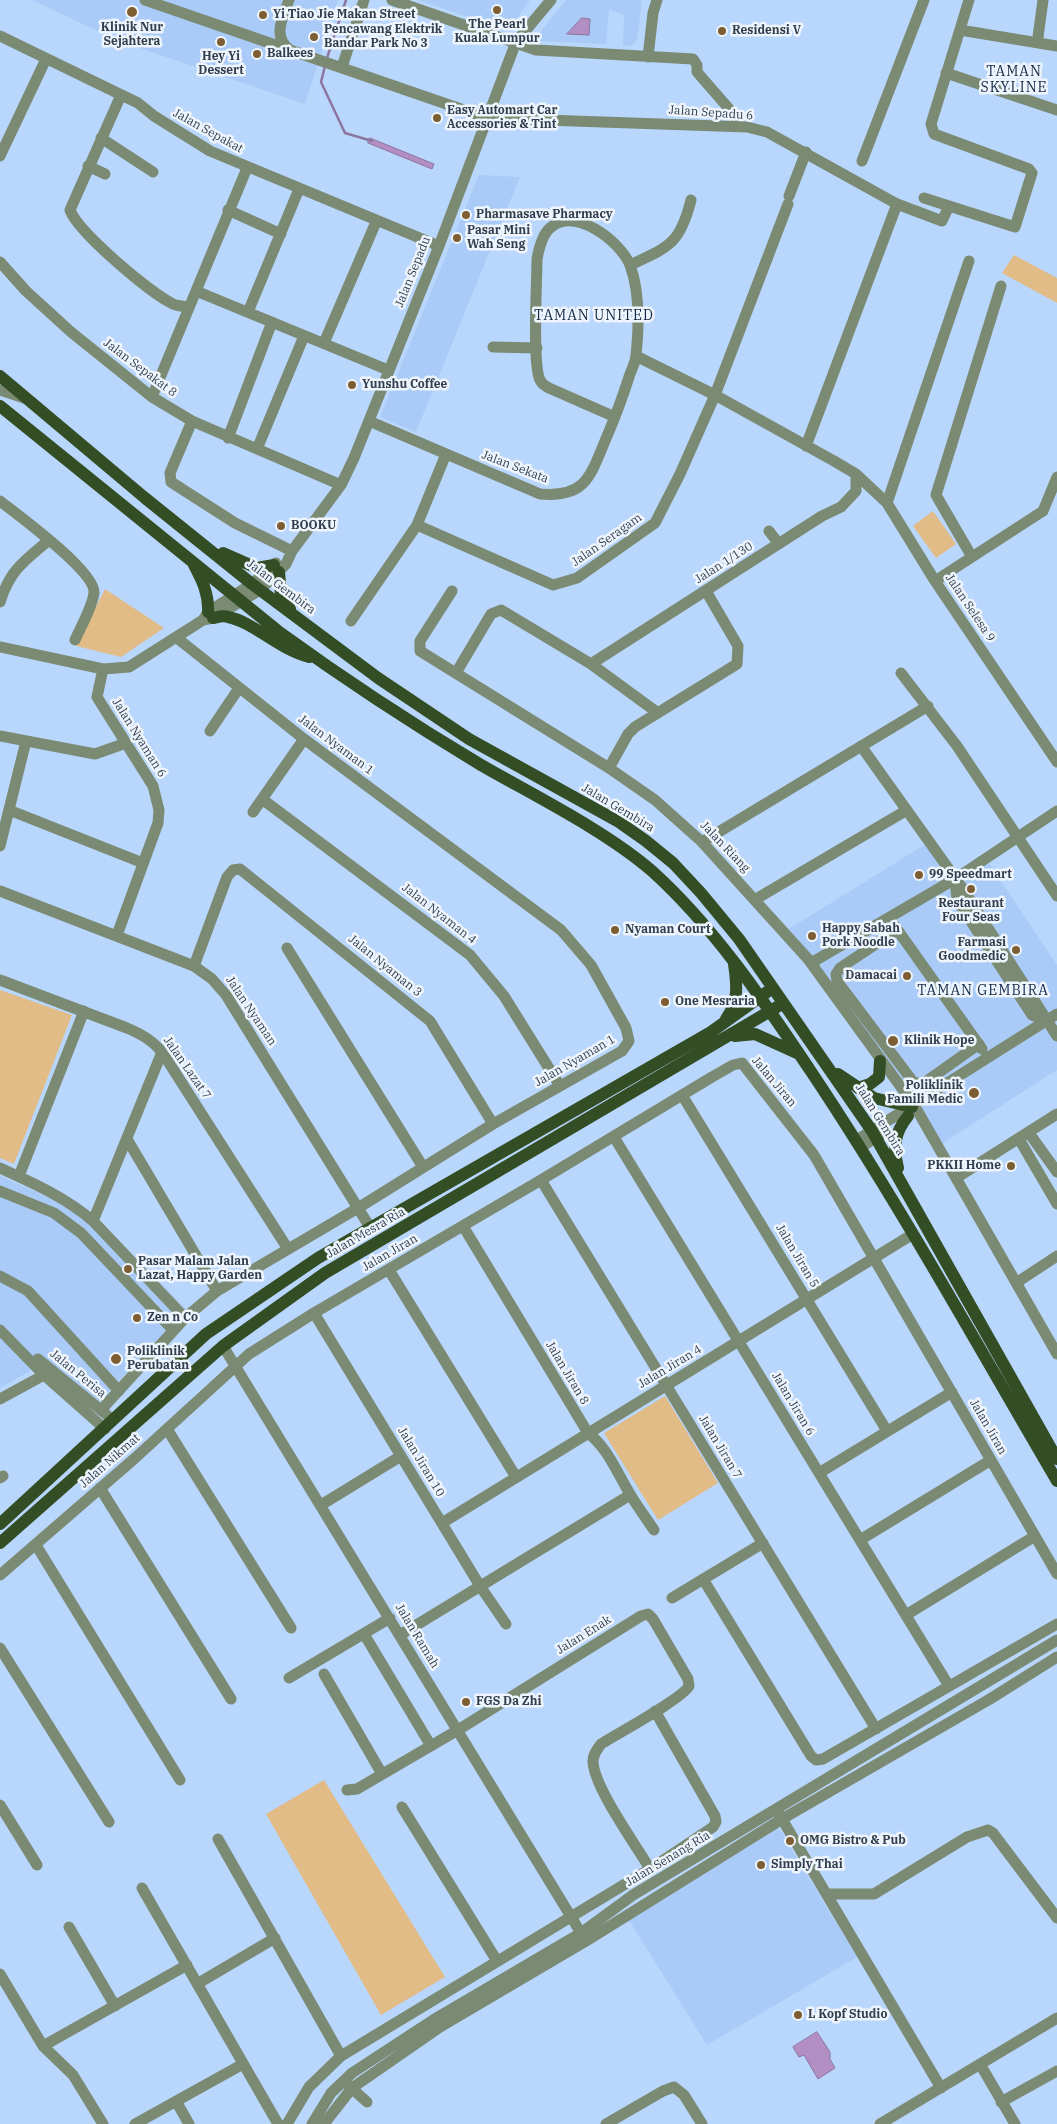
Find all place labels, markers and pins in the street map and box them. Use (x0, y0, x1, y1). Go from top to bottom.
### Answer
marker: The Pearl Kuala Lumpur (491, 4, 503, 16)
marker: Klinik Nur Sejahtera (125, 5, 139, 19)
place label: Yi Tiao Jie Makan Street (273, 8, 415, 22)
marker: Yi Tiao Jie Makan Street (257, 9, 269, 21)
place label: The Pearl Kuala Lumpur (454, 18, 540, 46)
place label: Klinik Nur Sejahtera (101, 21, 163, 49)
place label: Pencawang Elektrik Bandar Park No 3 (324, 23, 442, 51)
place label: Residensi V (732, 24, 801, 38)
marker: Residensi V (716, 25, 728, 37)
marker: Pencawang Elektrik Bandar Park No 3 (308, 31, 320, 43)
marker: Hey Yi Dessert (215, 36, 227, 48)
place label: Balkees (267, 47, 313, 61)
marker: Balkees (251, 48, 263, 60)
place label: Hey Yi Dessert (198, 50, 244, 78)
place label: Easy Automart Car Accessories & Tint (447, 104, 557, 132)
marker: Easy Automart Car Accessories & Tint (431, 112, 443, 124)
place label: Pharmasave Pharmacy (476, 208, 613, 222)
marker: Pharmasave Pharmacy (460, 209, 472, 221)
place label: Pasar Mini Wah Seng (467, 224, 530, 252)
marker: Pasar Mini Wah Seng (451, 232, 463, 244)
place label: Yunshu Coffee (362, 378, 447, 392)
marker: Yunshu Coffee (346, 379, 358, 391)
place label: BOOKU (291, 519, 336, 533)
marker: BOOKU (275, 520, 287, 532)
place label: 99 Speedmart (929, 868, 1012, 882)
marker: 99 Speedmart (913, 869, 925, 881)
marker: Restaurant Four Seas (965, 883, 977, 895)
place label: Restaurant Four Seas (938, 897, 1004, 925)
place label: Happy Sabah Pork Noodle (822, 922, 900, 950)
place label: Nyaman Court (625, 923, 710, 937)
marker: Nyaman Court (609, 924, 621, 936)
marker: Happy Sabah Pork Noodle (806, 930, 818, 942)
place label: Farmasi Goodmedic (938, 936, 1006, 964)
marker: Farmasi Goodmedic (1010, 944, 1022, 956)
place label: Damacai (845, 969, 897, 983)
marker: Damacai (901, 970, 913, 982)
place label: One Mesraria (675, 995, 755, 1009)
marker: One Mesraria (659, 996, 671, 1008)
marker: Klinik Hope (886, 1034, 900, 1048)
place label: Klinik Hope (904, 1034, 975, 1048)
place label: Poliklinik Famili Medic (887, 1079, 963, 1107)
marker: Poliklinik Famili Medic (967, 1086, 981, 1100)
place label: PKKII Home (927, 1159, 1001, 1173)
marker: PKKII Home (1005, 1160, 1017, 1172)
place label: Pasar Malam Jalan Lazat, Happy Garden (138, 1255, 262, 1283)
marker: Pasar Malam Jalan Lazat, Happy Garden (122, 1263, 134, 1275)
place label: Zen n Co (147, 1311, 198, 1325)
marker: Zen n Co (131, 1312, 143, 1324)
place label: Poliklinik Perubatan (127, 1345, 189, 1373)
marker: Poliklinik Perubatan (109, 1352, 123, 1366)
place label: FGS Da Zhi (476, 1695, 541, 1709)
marker: FGS Da Zhi (460, 1696, 472, 1708)
place label: OMG Bistro & Pub (800, 1834, 906, 1848)
marker: OMG Bistro & Pub (784, 1835, 796, 1847)
place label: Simply Thai (771, 1858, 843, 1872)
marker: Simply Thai (755, 1859, 767, 1871)
place label: L Kopf Studio (808, 2008, 887, 2022)
marker: L Kopf Studio (792, 2009, 804, 2021)

